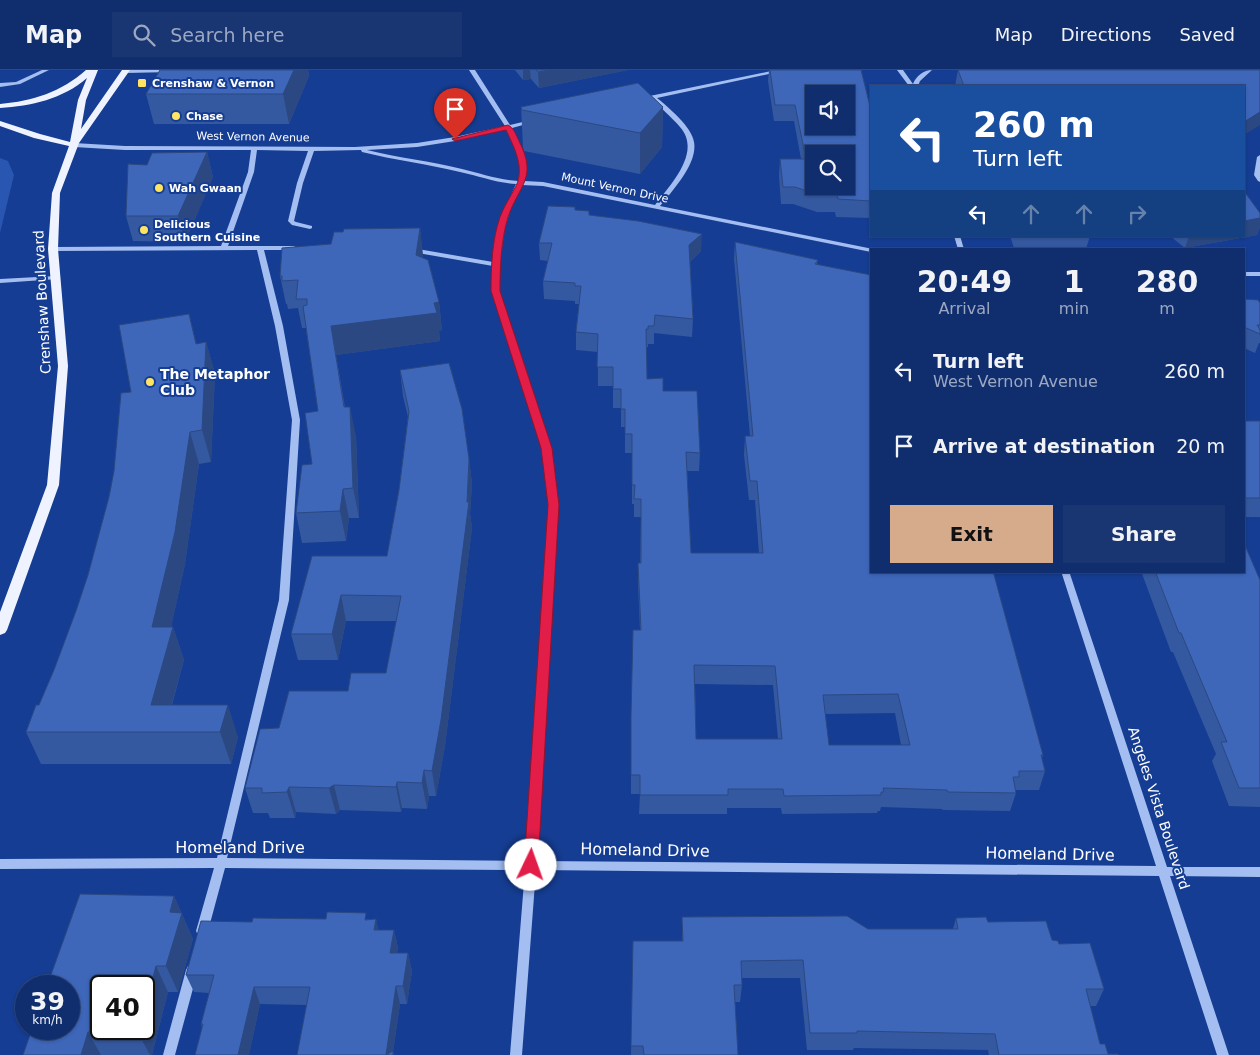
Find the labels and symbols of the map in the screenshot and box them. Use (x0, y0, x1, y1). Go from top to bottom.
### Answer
marker: Crenshaw & Vernon (136, 77, 148, 89)
place label: Crenshaw & Vernon (152, 77, 274, 90)
pin (434, 88, 476, 139)
marker: Chase (170, 110, 182, 122)
place label: Chase (186, 110, 223, 123)
street label: West Vernon Avenue (196, 130, 310, 144)
street label: Mount Vernon Drive (560, 170, 670, 206)
marker: Wah Gwaan (153, 182, 165, 194)
place label: Wah Gwaan (169, 182, 242, 195)
place label: Delicious Southern Cuisine (154, 218, 260, 244)
marker: Delicious Southern Cuisine (138, 224, 150, 236)
street label: Crenshaw Boulevard (30, 230, 54, 374)
place label: The Metaphor Club (160, 366, 270, 398)
marker: The Metaphor Club (144, 376, 156, 388)
street label: Angeles Vista Boulevard (1125, 725, 1193, 891)
street label: Homeland Drive (175, 838, 305, 857)
position arrow (504, 838, 556, 890)
street label: Homeland Drive (580, 839, 710, 861)
street label: Homeland Drive (985, 843, 1115, 865)
speed limit sign: 40 (90, 975, 155, 1040)

